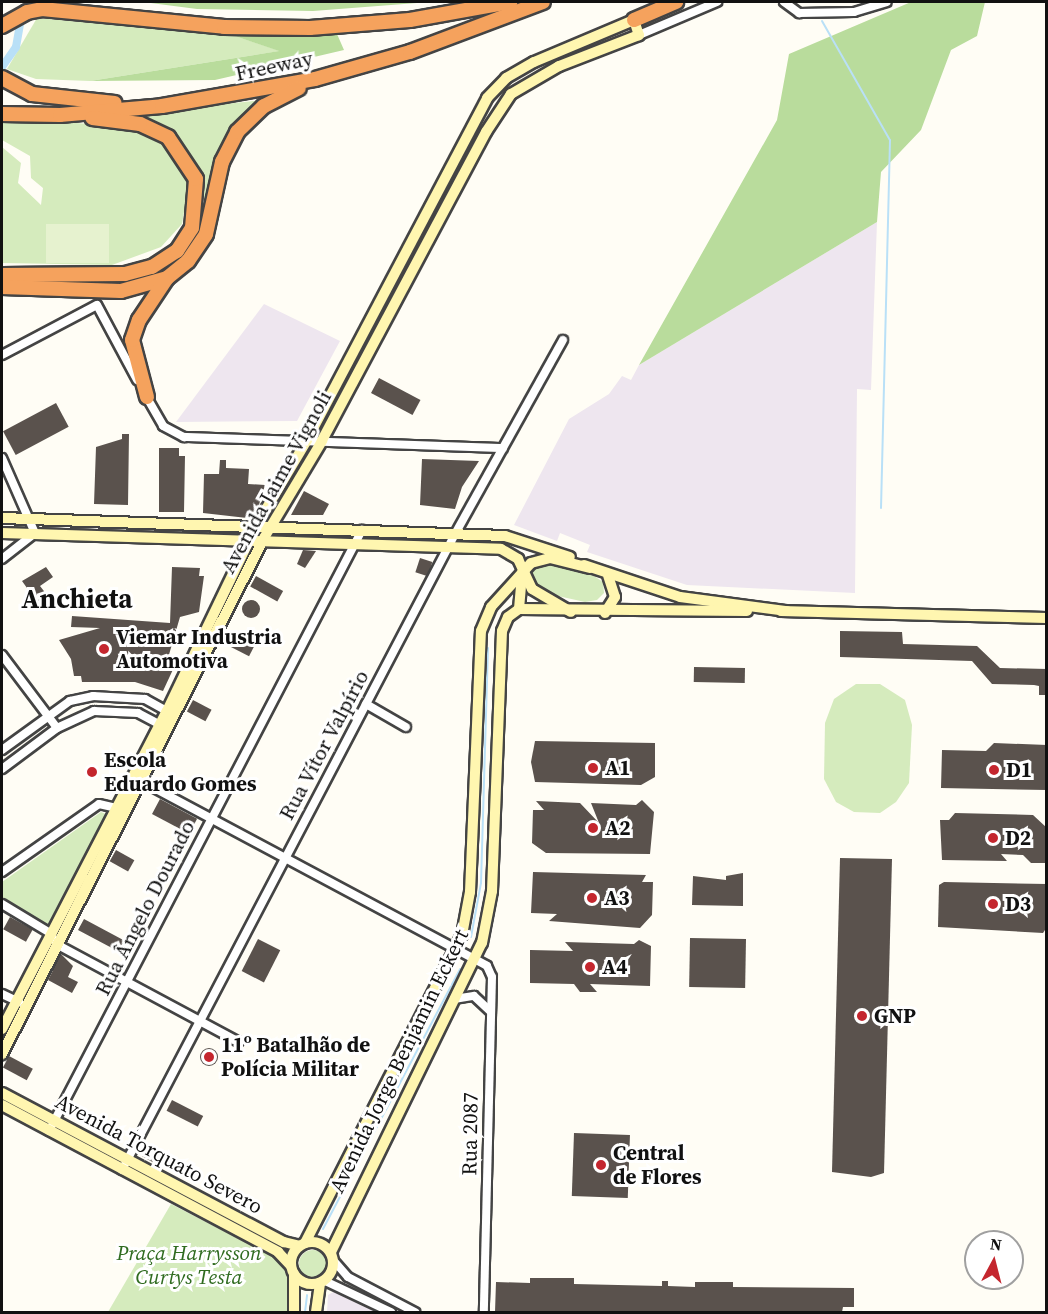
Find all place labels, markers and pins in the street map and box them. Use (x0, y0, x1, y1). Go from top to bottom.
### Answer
place label: Viemar Industria Automotiva (116, 624, 282, 674)
marker: Viemar Industria Automotiva (97, 642, 111, 656)
place label: Escola Eduardo Gomes (104, 747, 256, 797)
place label: A1 (605, 755, 631, 781)
place label: D1 (1006, 757, 1032, 783)
marker: A1 (586, 761, 600, 775)
marker: D1 (987, 763, 1001, 777)
marker: Escola Eduardo Gomes (85, 765, 99, 779)
place label: A2 (605, 815, 631, 841)
marker: A2 (586, 821, 600, 835)
place label: D2 (1005, 825, 1031, 851)
marker: D2 (986, 831, 1000, 845)
place label: A3 (604, 885, 630, 911)
marker: A3 (585, 891, 599, 905)
place label: D3 (1005, 891, 1031, 917)
marker: D3 (986, 897, 1000, 911)
place label: A4 (602, 954, 628, 980)
marker: A4 (583, 960, 597, 974)
place label: GNP (874, 1003, 916, 1029)
marker: GNP (855, 1009, 869, 1023)
place label: 11º Batalhão de Polícia Militar (221, 1032, 370, 1082)
marker: 11º Batalhão de Polícia Militar (202, 1050, 216, 1064)
place label: Central de Flores (613, 1140, 701, 1190)
marker: Central de Flores (594, 1158, 608, 1172)

